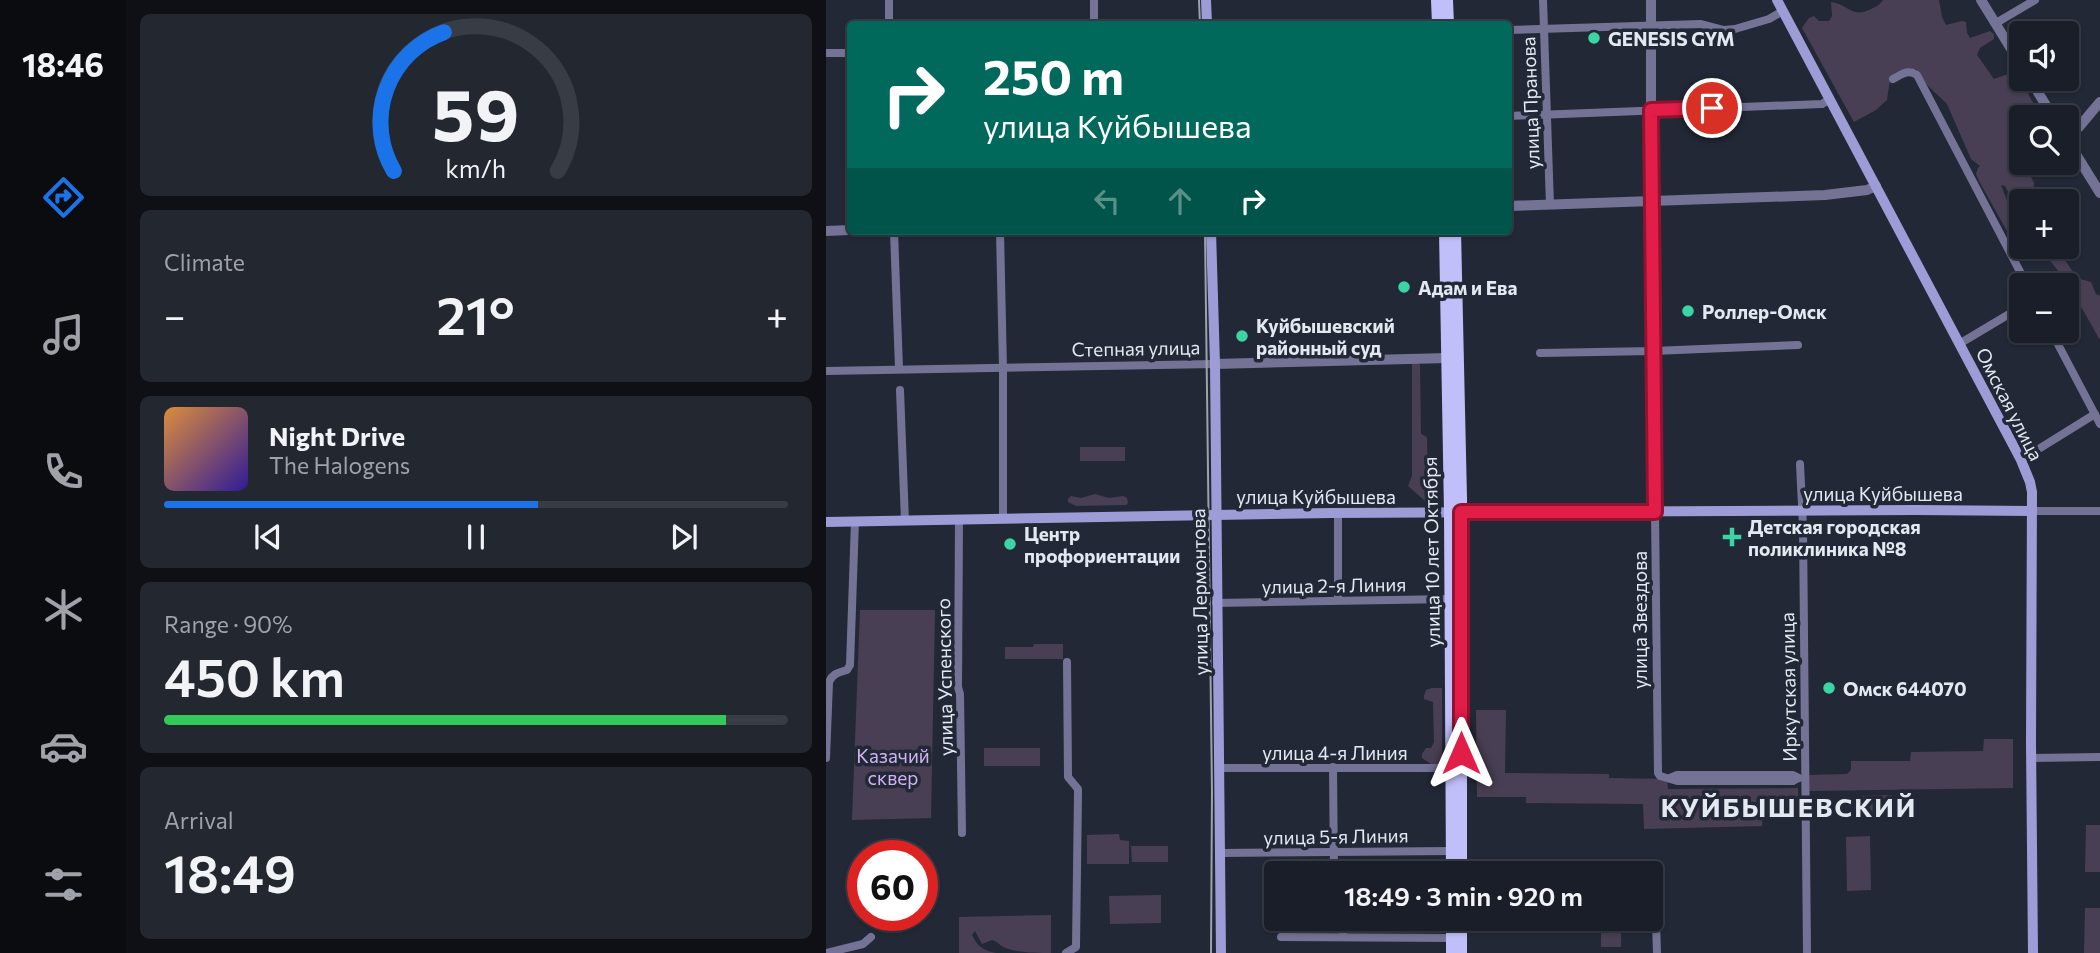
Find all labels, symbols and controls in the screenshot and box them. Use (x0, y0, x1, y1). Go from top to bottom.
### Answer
map controls (2009, 21, 2079, 343)
button: sound (2009, 21, 2079, 91)
place label: GENESIS GYM (1608, 27, 1735, 50)
marker: GENESIS GYM (1586, 30, 1602, 46)
street label: улица Пранова (1516, 36, 1544, 170)
text: 18:46 (22, 44, 104, 84)
text: 250 m (983, 45, 1124, 105)
icon: right (868, 49, 959, 140)
text: 59 (432, 67, 520, 156)
pin (1682, 78, 1742, 138)
icon: arrive (1693, 89, 1731, 127)
text: улица Куйбышева (983, 105, 1252, 145)
button: search (2009, 105, 2079, 175)
text: km/h (446, 153, 506, 183)
icon: directions (39, 173, 88, 222)
icon: left (1088, 182, 1126, 220)
icon: ahead (1161, 182, 1199, 220)
icon: right (1234, 182, 1272, 220)
button: + (2009, 189, 2079, 259)
text: Climate (164, 248, 245, 276)
button: − (2009, 273, 2079, 343)
place label: Адам и Ева (1418, 276, 1517, 299)
marker: Адам и Ева (1396, 279, 1412, 295)
text: 21° (436, 282, 515, 346)
text: − (164, 291, 186, 338)
text: + (766, 291, 788, 338)
place label: Роллер-Омск (1702, 300, 1827, 323)
marker: Роллер-Омск (1680, 303, 1696, 319)
icon: music (39, 310, 88, 359)
place label: Куйбышевский районный суд (1256, 314, 1395, 359)
marker: Куйбышевский районный суд (1234, 328, 1250, 344)
street label: Степная улица (1071, 335, 1201, 361)
street label: Омская улица (1972, 344, 2048, 464)
text: Night Drive (269, 420, 405, 451)
icon: phone (39, 447, 88, 496)
text: The Halogens (269, 451, 410, 479)
street label: улица 10 лет Октября (1418, 457, 1444, 647)
street label: улица Куйбышева (1803, 482, 1963, 505)
street label: улица Куйбышева (1236, 485, 1396, 508)
street label: улица Лермонтова (1186, 508, 1212, 676)
place label: Детская городская поликлиника №8 (1748, 515, 1921, 560)
icon: previous (249, 518, 287, 556)
icon: pause (457, 518, 495, 556)
icon: next (665, 518, 703, 556)
place label: Центр профориентации (1024, 522, 1180, 567)
marker: Детская городская поликлиника №8 (1722, 527, 1742, 547)
marker: Центр профориентации (1002, 536, 1018, 552)
street label: улица Звездова (1628, 551, 1651, 689)
street label: улица 2-я Линия (1261, 572, 1407, 598)
icon: climate (39, 585, 88, 634)
street label: улица Успенского (931, 598, 957, 756)
text: Range · 90% (164, 610, 292, 638)
street label: Иркутская улица (1775, 612, 1801, 762)
text: 450 km (164, 644, 345, 708)
place label: Омск 644070 (1843, 677, 1967, 700)
marker: Омск 644070 (1821, 680, 1837, 696)
position arrow (1424, 716, 1498, 790)
icon: car (39, 722, 88, 771)
street label: улица 4-я Линия (1262, 741, 1408, 764)
park label: Казачий сквер (856, 744, 930, 789)
district label: КУЙБЫШЕВСКИЙ (1661, 791, 1917, 822)
text: Arrival (164, 806, 234, 834)
street label: улица 5-я Линия (1263, 823, 1409, 849)
text: 18:49 (164, 840, 296, 904)
speed limit sign: 60 (847, 840, 938, 931)
icon: filters (39, 860, 88, 909)
text: 18:49 · 3 min · 920 m (1344, 880, 1583, 911)

